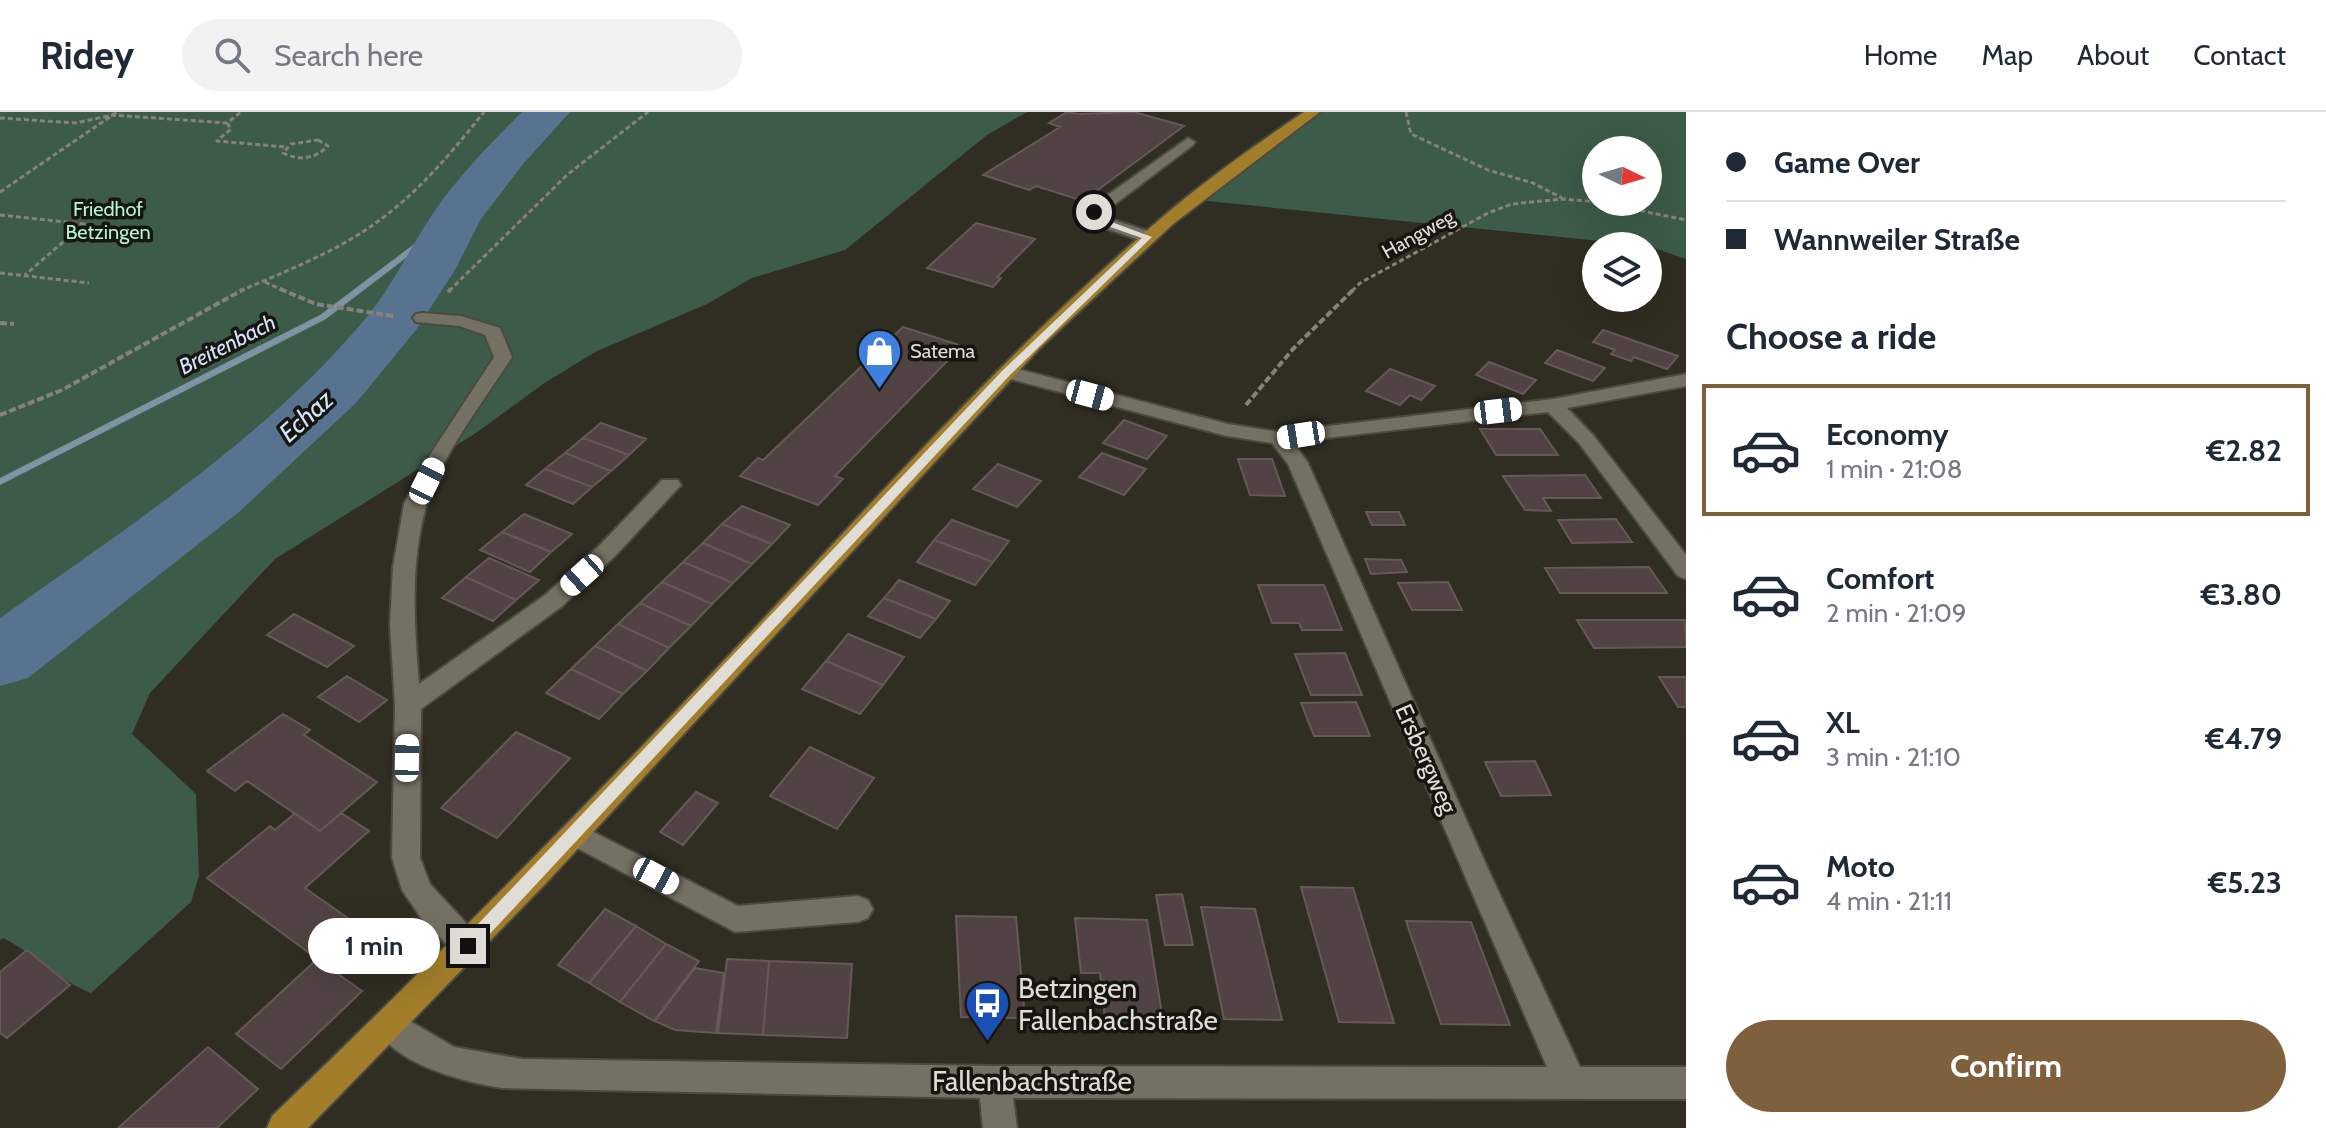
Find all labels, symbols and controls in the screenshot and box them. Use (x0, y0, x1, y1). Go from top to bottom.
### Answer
search box (182, 19, 742, 91)
text: Ridey (40, 32, 134, 79)
icon: search (210, 33, 254, 77)
text: Search here (274, 37, 423, 74)
text: Home (1864, 38, 1937, 72)
text: Map (1981, 38, 2033, 72)
text: About (2077, 38, 2149, 72)
text: Contact (2193, 38, 2286, 72)
north arrow (1582, 136, 1662, 216)
map controls (1582, 136, 1662, 312)
text: Game Over (1774, 144, 1920, 181)
route start (1076, 194, 1112, 230)
park label: Friedhof Betzingen (65, 197, 151, 244)
street label: Hangweg (1378, 204, 1459, 264)
text: Wannweiler Straße (1774, 221, 2020, 258)
button: layers (1582, 232, 1662, 312)
water label: Breitenbach (174, 309, 280, 380)
text: Choose a ride (1726, 314, 1936, 358)
shop icon: Satema (855, 327, 903, 390)
place label: Satema (910, 339, 976, 363)
car (1064, 377, 1116, 413)
water label: Echaz (272, 383, 340, 449)
car (1473, 396, 1523, 426)
icon: car (1730, 414, 1802, 486)
text: Economy (1826, 416, 1949, 453)
car (1275, 419, 1327, 451)
text: €2.82 (2206, 432, 2282, 469)
text: 1 min · 21:08 (1826, 453, 1962, 485)
car (406, 454, 448, 508)
car (556, 550, 608, 600)
icon: car (1730, 558, 1802, 630)
text: Comfort (1826, 560, 1934, 597)
text: €3.80 (2201, 576, 2282, 613)
text: 2 min · 21:09 (1826, 597, 1967, 629)
street label: Ersbergweg (1389, 699, 1464, 819)
icon: car (1730, 702, 1802, 774)
text: XL (1826, 704, 1860, 741)
text: €4.79 (2205, 720, 2282, 757)
car (395, 734, 419, 782)
text: 3 min · 21:10 (1826, 741, 1961, 773)
icon: car (1730, 846, 1802, 918)
text: Moto (1826, 848, 1895, 885)
car (629, 854, 683, 898)
text: €5.23 (2208, 864, 2282, 901)
text: 4 min · 21:11 (1826, 885, 1952, 917)
callout: 1 min (308, 918, 440, 974)
route end (450, 928, 486, 964)
text: 1 min (345, 930, 403, 962)
place label: Betzingen Fallenbachstraße (1018, 971, 1218, 1037)
bus stop icon: Betzingen Fallenbachstraße (963, 980, 1011, 1043)
button: Confirm (1726, 1020, 2286, 1112)
street label: Fallenbachstraße (932, 1064, 1132, 1098)

